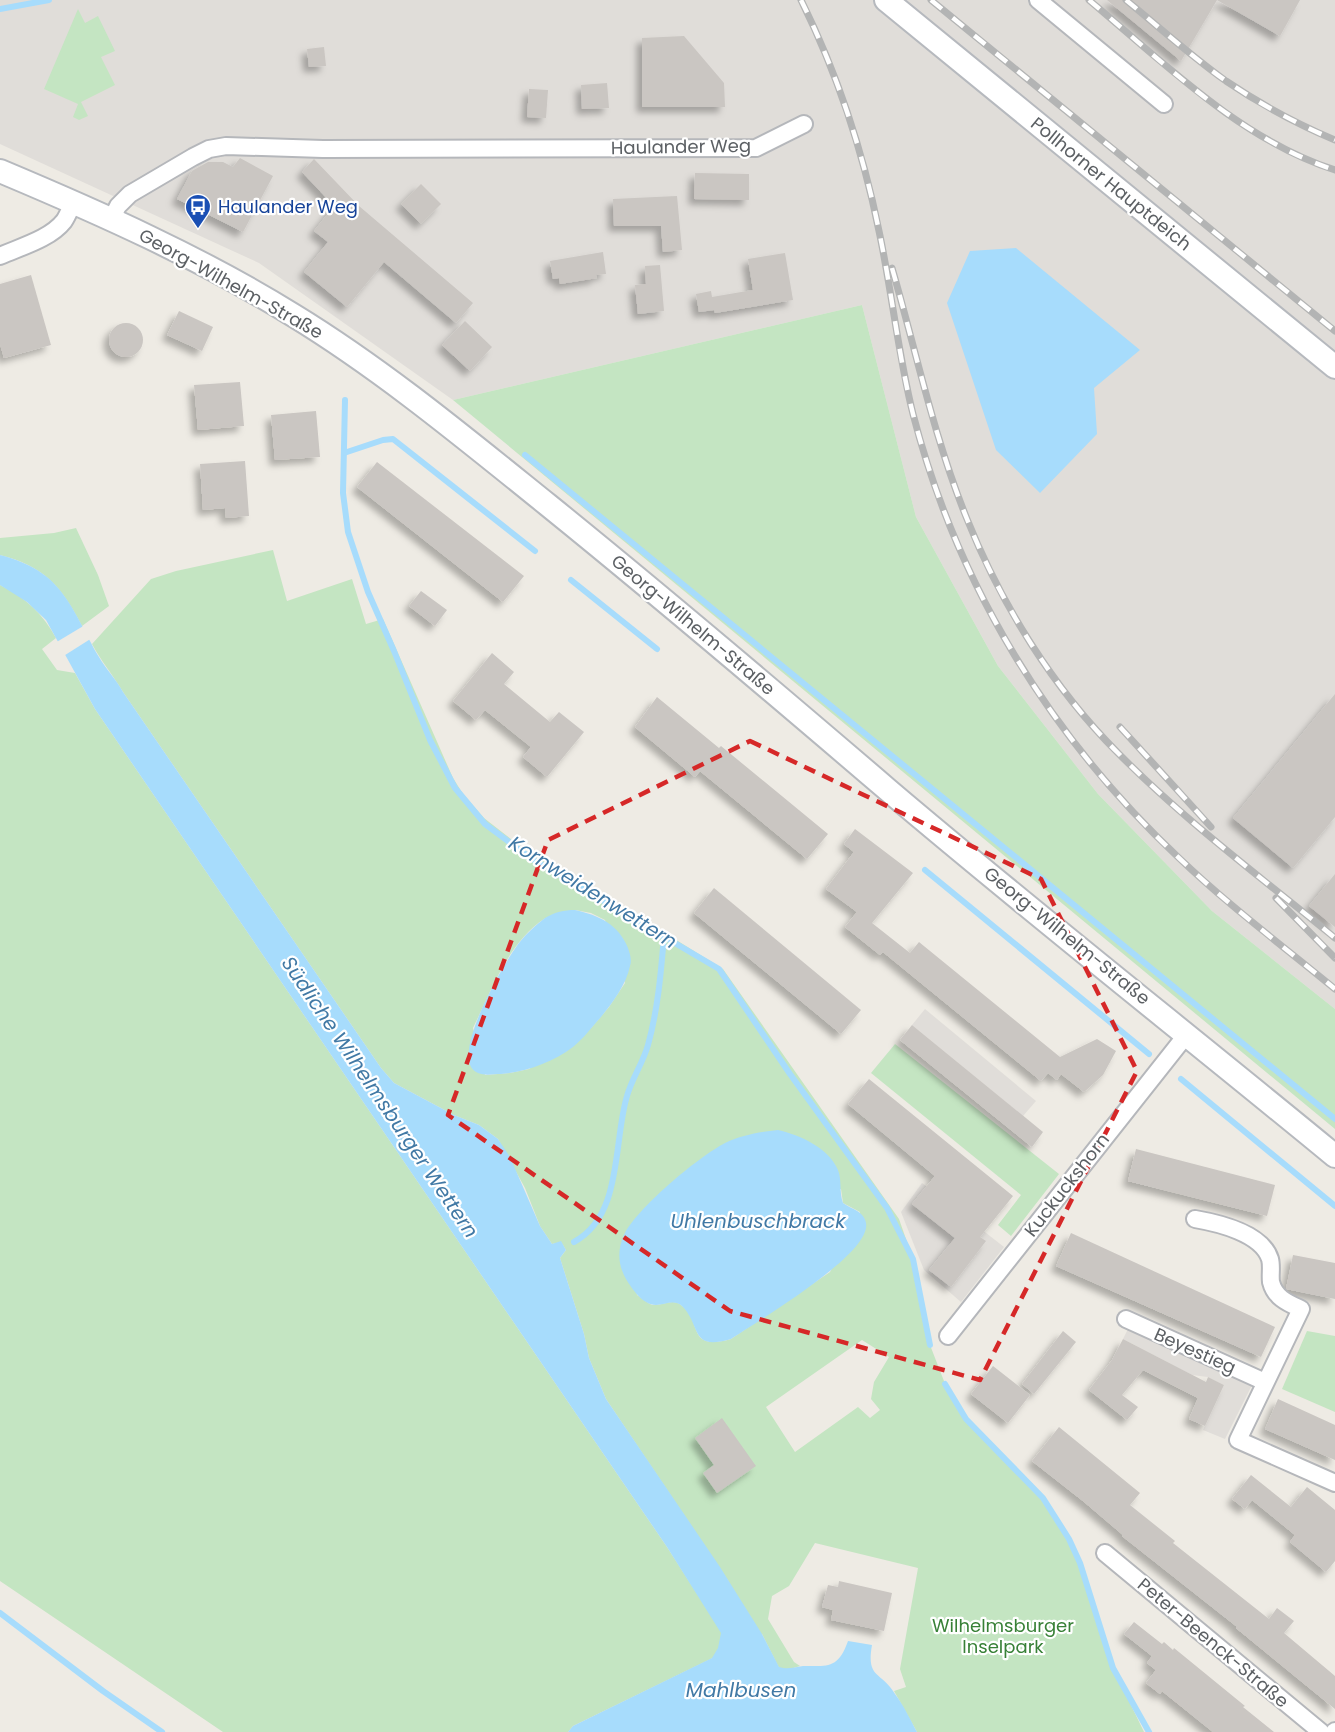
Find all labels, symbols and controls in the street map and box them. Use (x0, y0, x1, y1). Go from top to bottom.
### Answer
street label: Pollhorner Hauptdeich (1026, 111, 1197, 256)
street label: Haulander Weg (611, 133, 751, 160)
bus stop icon: Haulander Weg (183, 192, 213, 230)
place label: Haulander Weg (218, 194, 358, 219)
street label: Georg-Wilhelm-Straße (135, 222, 328, 345)
street label: Georg-Wilhelm-Straße (606, 549, 781, 701)
water label: Kornweidenwettern (504, 829, 682, 955)
street label: Georg-Wilhelm-Straße (979, 861, 1156, 1010)
water label: Südliche Wilhelmsburger Wettern (275, 951, 485, 1243)
street label: Kuckuckshorn (1018, 1128, 1115, 1242)
water label: Uhlenbuschbrack (670, 1207, 847, 1235)
street label: Beyestieg (1150, 1321, 1240, 1380)
street label: Peter-Beenck-Straße (1132, 1572, 1294, 1713)
park label: Wilhelmsburger Inselpark (932, 1613, 1074, 1659)
water label: Mahlbusen (686, 1676, 796, 1704)

